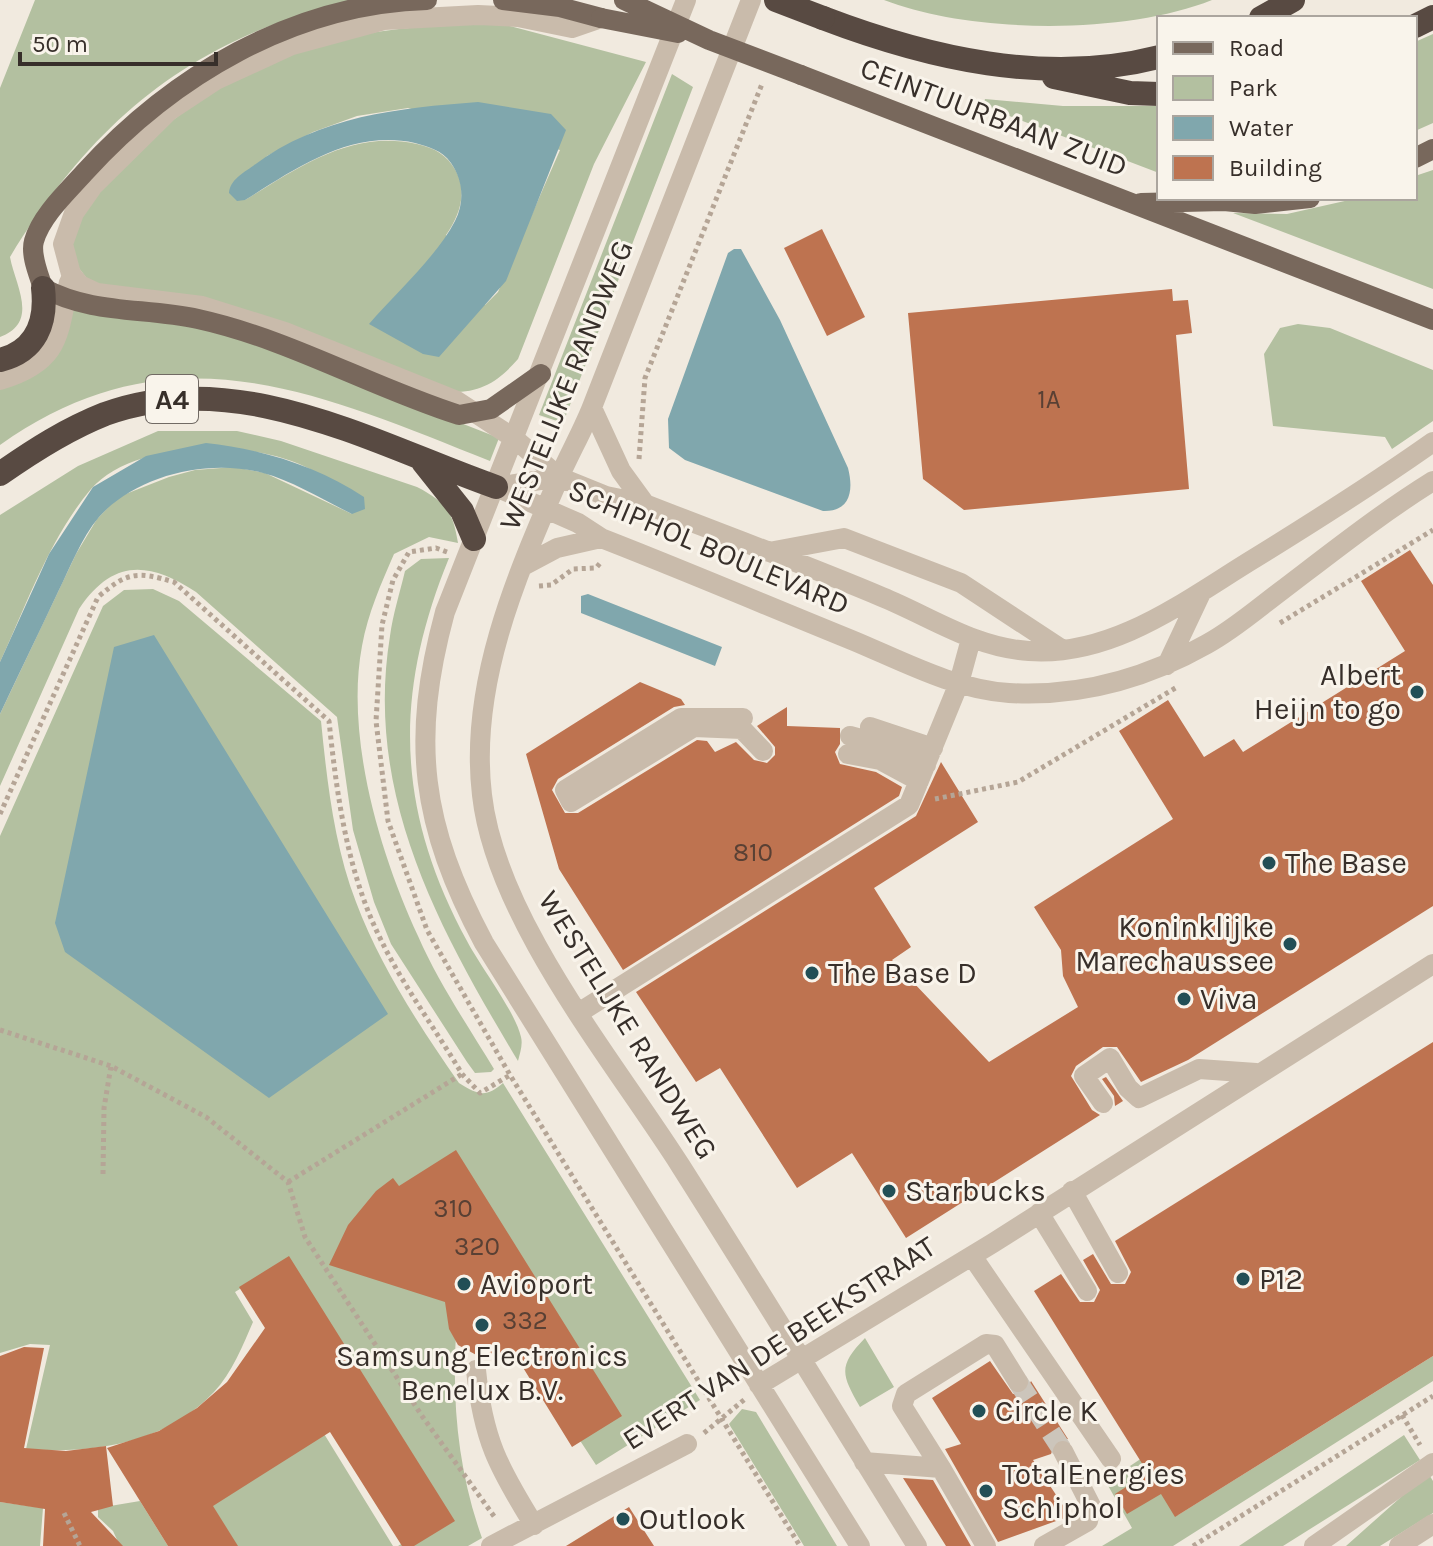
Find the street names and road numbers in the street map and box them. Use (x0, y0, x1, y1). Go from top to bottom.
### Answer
street label: CEINTUURBAAN ZUID (855, 49, 1133, 185)
street label: WESTELIJKE RANDWEG (491, 235, 641, 535)
road number: A4 (146, 375, 198, 423)
street label: SCHIPHOL BOULEVARD (563, 471, 855, 623)
street label: WESTELIJKE RANDWEG (531, 884, 725, 1166)
street label: EVERT VAN DE BEEKSTRAAT (616, 1228, 942, 1458)

